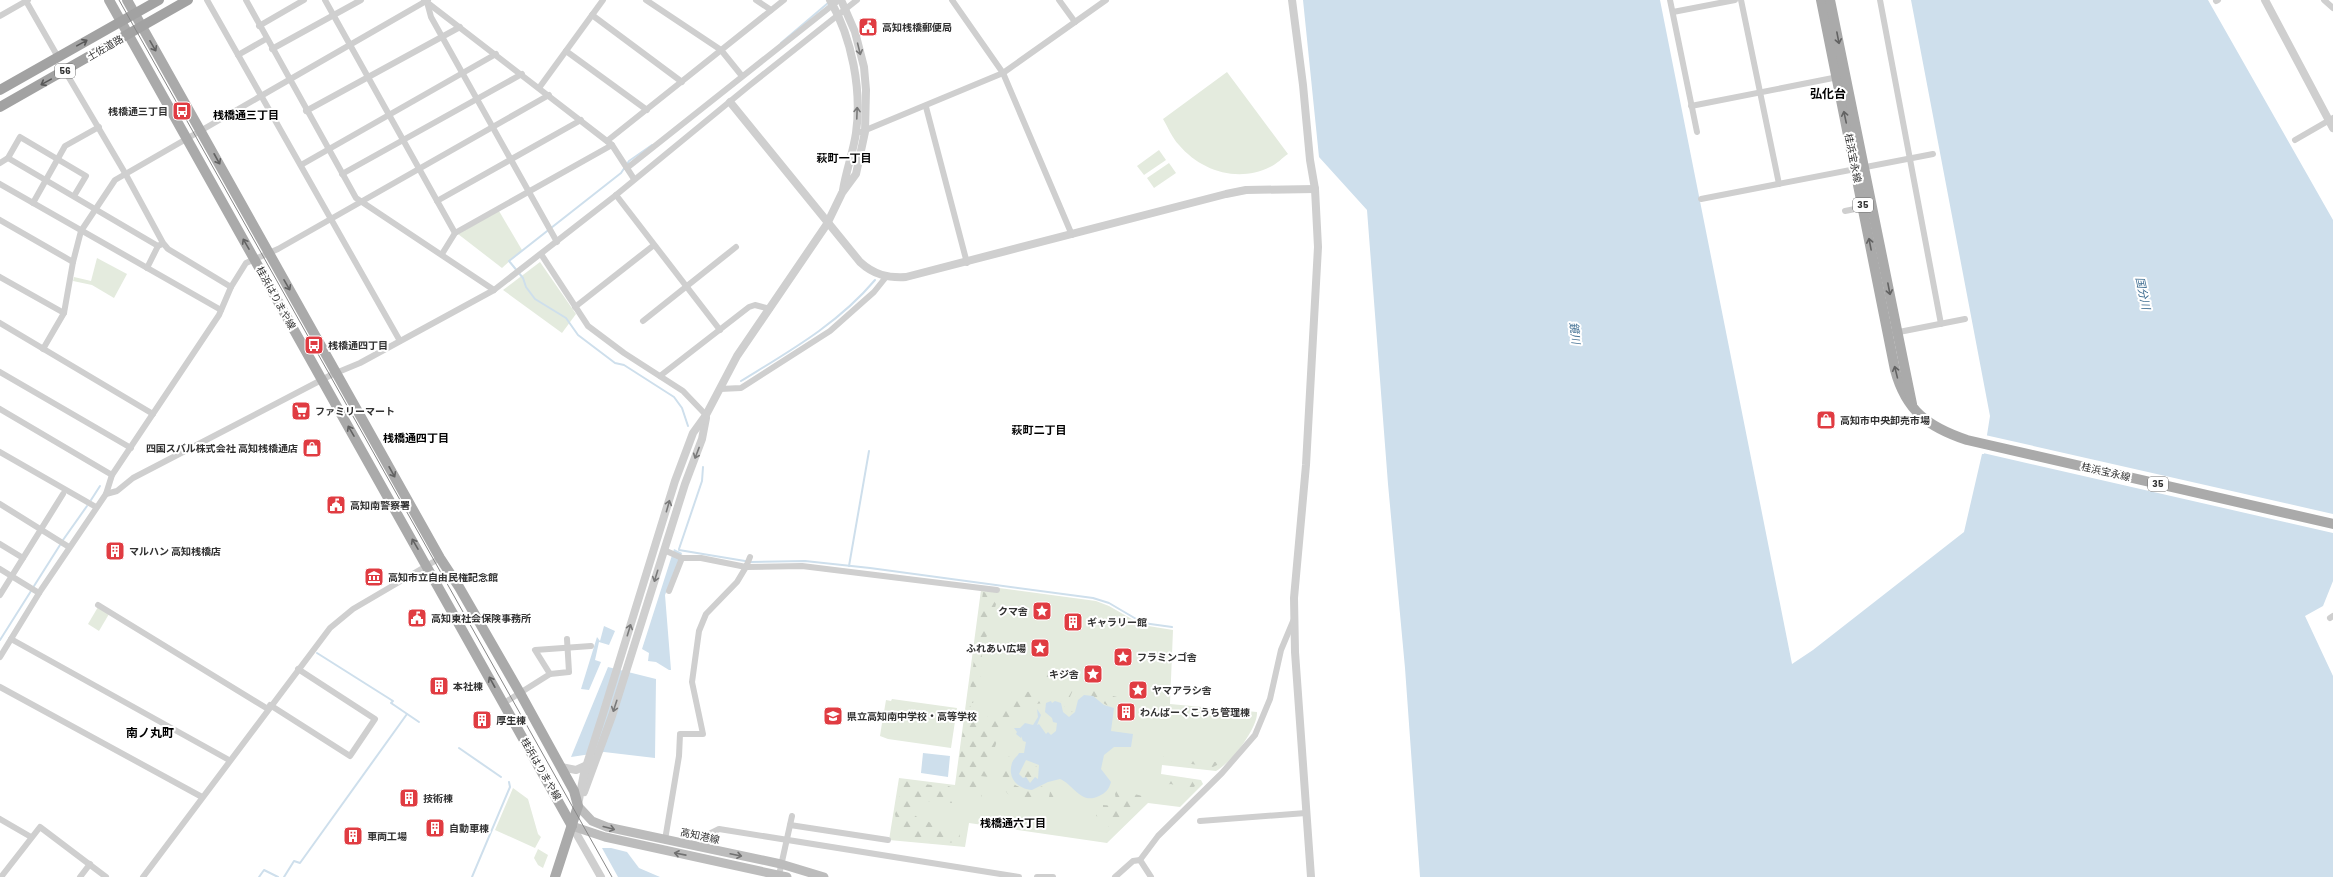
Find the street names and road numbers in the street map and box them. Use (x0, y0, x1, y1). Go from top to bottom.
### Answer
street label: 土佐道路 (84, 32, 126, 64)
road number: 56 (55, 64, 75, 78)
street label: 桂浜宝永線 (1841, 132, 1865, 184)
road number: 35 (1853, 198, 1873, 212)
street label: 桂浜はりまや線 (252, 264, 300, 332)
street label: 桂浜宝永線 (2080, 459, 2132, 485)
road number: 35 (2148, 477, 2168, 491)
street label: 桂浜はりまや線 (517, 735, 565, 803)
street label: 高知港線 (679, 825, 721, 847)

